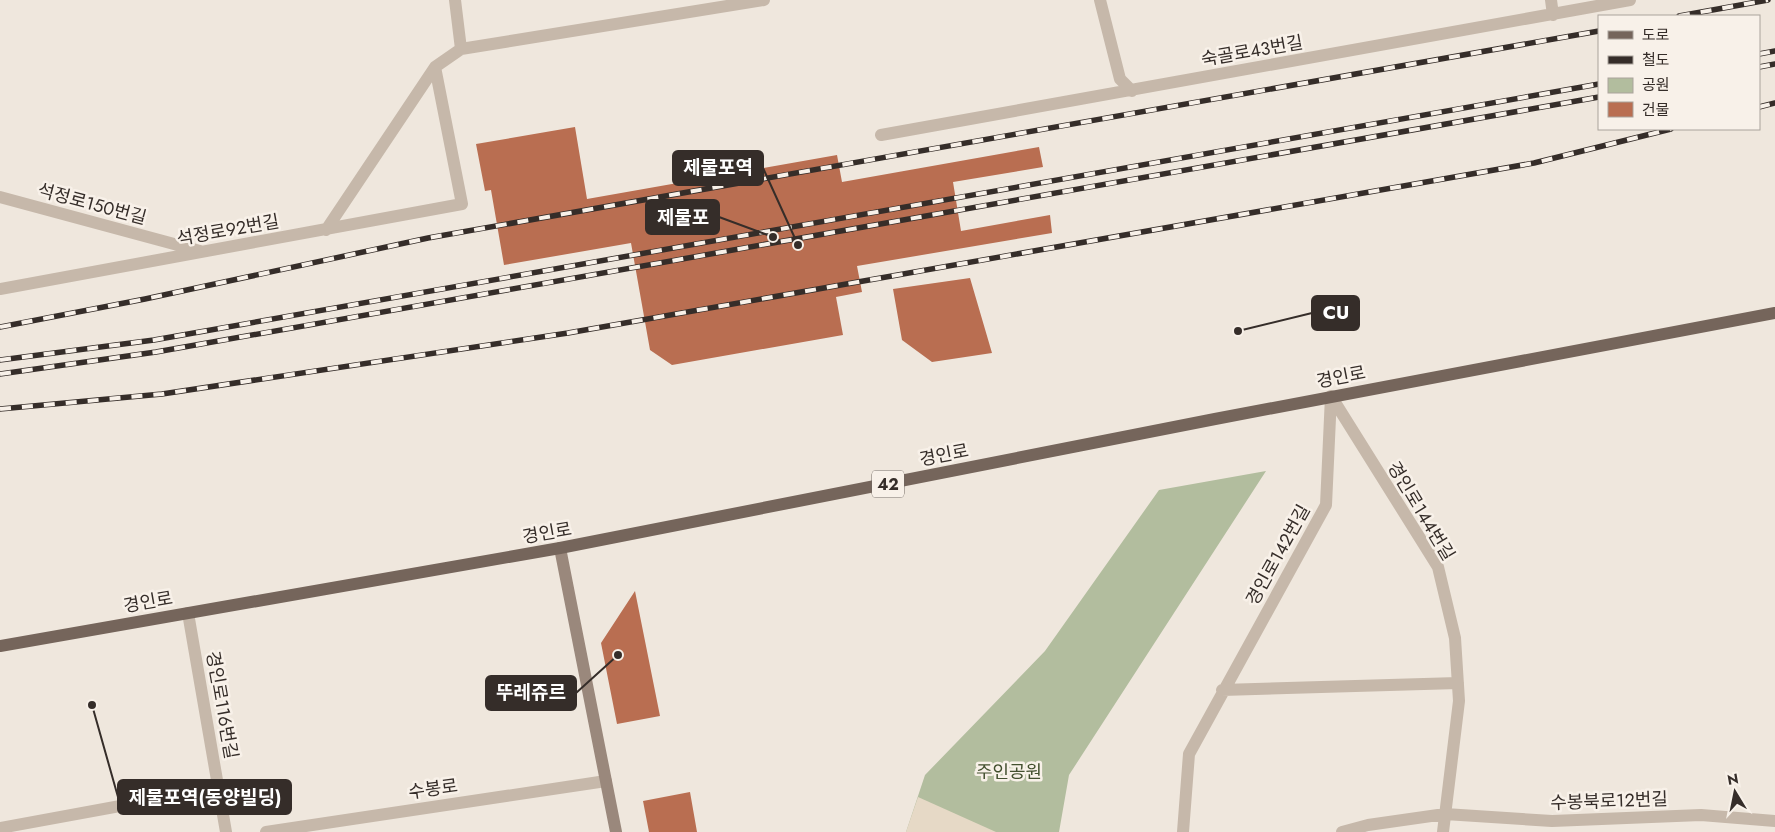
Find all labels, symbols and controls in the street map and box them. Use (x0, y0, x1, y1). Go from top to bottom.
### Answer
legend (1598, 15, 1760, 130)
text: 도로 (1642, 24, 1670, 46)
street label: 숙골로43번길 (1199, 29, 1305, 73)
text: 철도 (1642, 49, 1670, 71)
text: 공원 (1642, 74, 1670, 96)
text: 건물 (1642, 99, 1670, 121)
callout: 제물포역 (673, 151, 763, 185)
text: 제물포역 (683, 154, 753, 181)
street label: 석정로150번길 (35, 177, 149, 231)
callout: 제물포 (646, 200, 719, 234)
text: 제물포 (657, 204, 709, 231)
street label: 석정로92번길 (175, 208, 281, 252)
callout: CU (1312, 296, 1359, 330)
text: CU (1323, 299, 1349, 326)
street label: 경인로 (1314, 359, 1368, 395)
street label: 경인로 (917, 437, 971, 473)
street label: 경인로144번길 (1381, 456, 1461, 566)
road number: 42 (872, 470, 904, 498)
street label: 경인로142번길 (1240, 500, 1316, 610)
street label: 경인로 (520, 516, 574, 550)
street label: 경인로 (121, 585, 175, 619)
street label: 경인로116번길 (200, 649, 244, 761)
callout: 뚜레쥬르 (486, 676, 576, 710)
text: 뚜레쥬르 (496, 679, 566, 706)
park label: 주인공원 (976, 759, 1042, 785)
north arrow (1710, 767, 1760, 817)
text: N (1726, 768, 1740, 790)
street label: 수봉로 (407, 773, 459, 805)
callout: 제물포역(동양빌딩) (118, 780, 291, 814)
text: 제물포역(동양빌딩) (129, 784, 281, 811)
street label: 수봉북로12번길 (1550, 786, 1668, 816)

